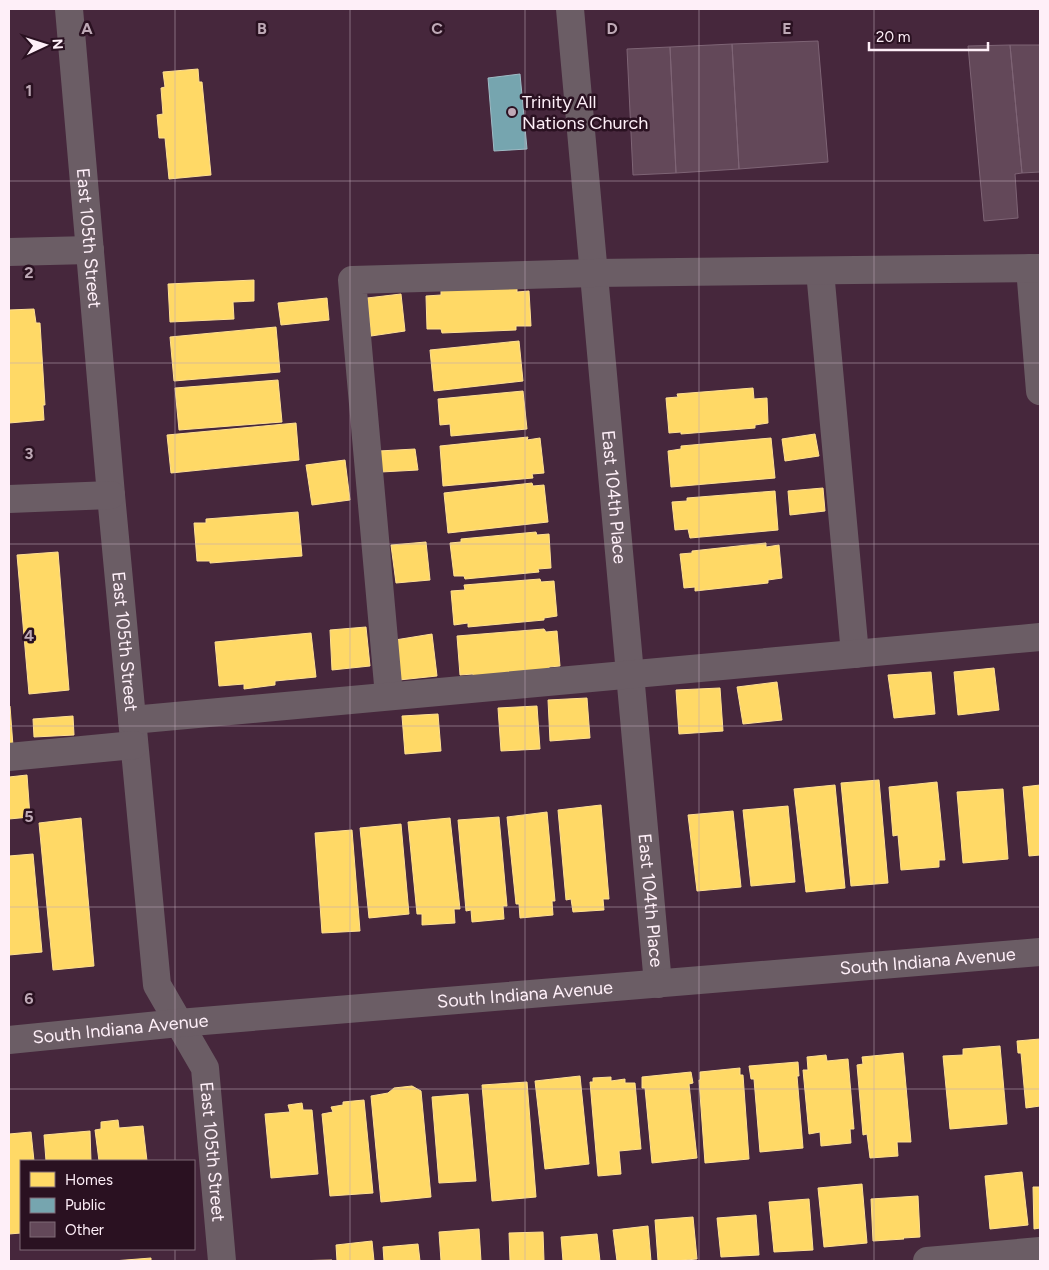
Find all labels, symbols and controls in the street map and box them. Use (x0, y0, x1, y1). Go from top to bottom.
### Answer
text: A (81, 19, 93, 38)
text: B (257, 19, 267, 38)
text: C (431, 19, 443, 38)
text: D (606, 19, 618, 38)
text: E (782, 19, 792, 38)
north arrow (20, 20, 70, 70)
scale bar (869, 20, 988, 52)
text: 20 m (876, 28, 910, 46)
text: N (49, 38, 66, 50)
text: 1 (26, 81, 32, 100)
place label: Trinity All Nations Church (522, 91, 648, 134)
marker: Trinity All Nations Church (506, 106, 518, 118)
street label: East 105th Street (72, 167, 106, 309)
text: 2 (24, 263, 34, 282)
street label: East 104th Place (597, 429, 631, 565)
text: 3 (25, 444, 34, 463)
street label: East 105th Street (107, 571, 142, 713)
text: 4 (24, 626, 34, 645)
text: 5 (24, 807, 34, 826)
street label: East 104th Place (633, 833, 667, 968)
street label: South Indiana Avenue (839, 943, 1017, 979)
street label: South Indiana Avenue (436, 976, 614, 1013)
text: 6 (24, 989, 34, 1008)
street label: South Indiana Avenue (32, 1010, 209, 1049)
street label: East 105th Street (195, 1081, 230, 1223)
legend (20, 1160, 195, 1250)
text: Homes (65, 1171, 113, 1189)
text: Public (65, 1196, 106, 1214)
text: Other (65, 1221, 104, 1239)

